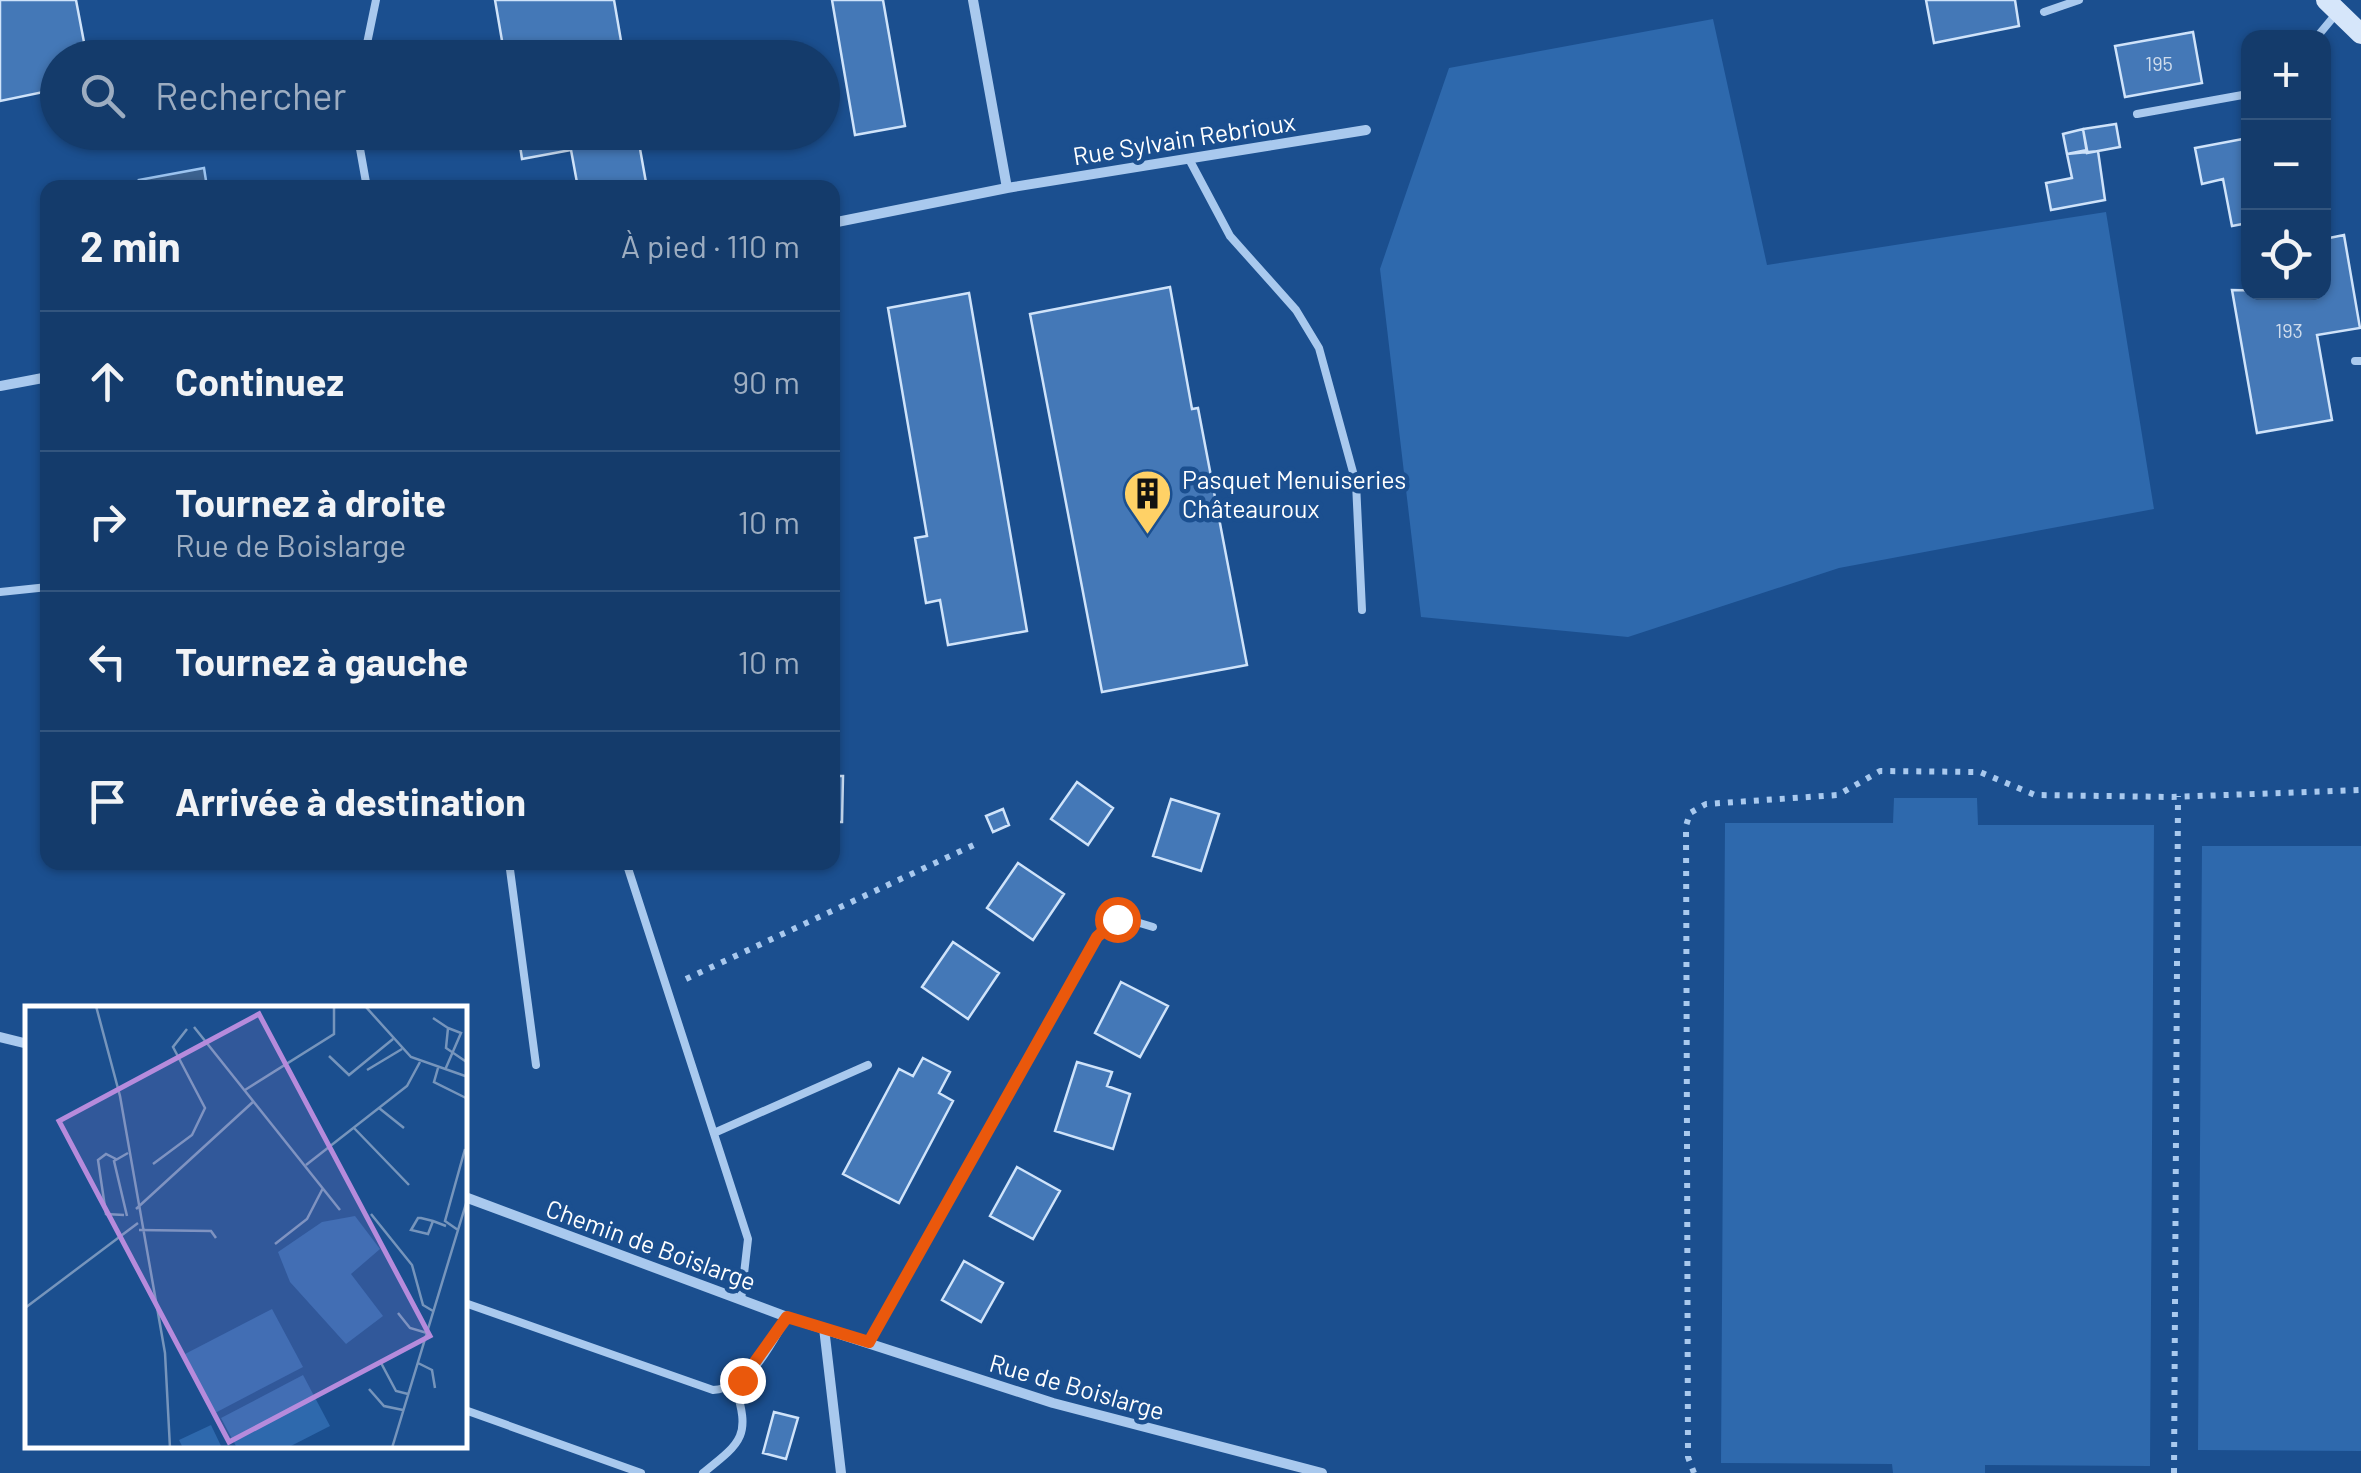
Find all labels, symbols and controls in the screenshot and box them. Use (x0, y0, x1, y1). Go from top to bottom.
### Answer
map controls (2241, 30, 2331, 300)
button: + (2241, 30, 2331, 120)
search box (40, 40, 840, 150)
house number: 195 (2145, 51, 2173, 75)
icon: search (75, 68, 130, 123)
text: Rechercher (155, 72, 346, 118)
street label: Rue Sylvain Rebrioux (1070, 106, 1297, 170)
button: − (2241, 120, 2331, 210)
button: locate (2241, 210, 2331, 300)
text: 2 min (80, 220, 181, 270)
text: À pied · 110 m (621, 226, 800, 264)
house number: 193 (2275, 318, 2303, 342)
icon: ahead (80, 354, 135, 409)
text: Continuez (175, 358, 344, 404)
text: 90 m (732, 362, 800, 400)
place label: Pasquet Menuiseries Châteauroux (1182, 464, 1406, 523)
building icon: Pasquet Menuiseries Châteauroux (1121, 468, 1173, 536)
text: Tournez à droite (175, 479, 446, 525)
icon: right (80, 494, 135, 549)
text: 10 m (738, 502, 800, 540)
text: Rue de Boislarge (175, 525, 406, 563)
icon: left (80, 634, 135, 689)
text: Tournez à gauche (175, 638, 468, 684)
text: 10 m (738, 642, 800, 680)
icon: arrive (80, 774, 135, 829)
text: Arrivée à destination (175, 778, 526, 824)
route start (1095, 897, 1141, 943)
inset map (25, 1006, 468, 1448)
street label: Chemin de Boislarge (542, 1192, 760, 1296)
street label: Rue de Boislarge (986, 1347, 1168, 1425)
route end (720, 1358, 766, 1404)

